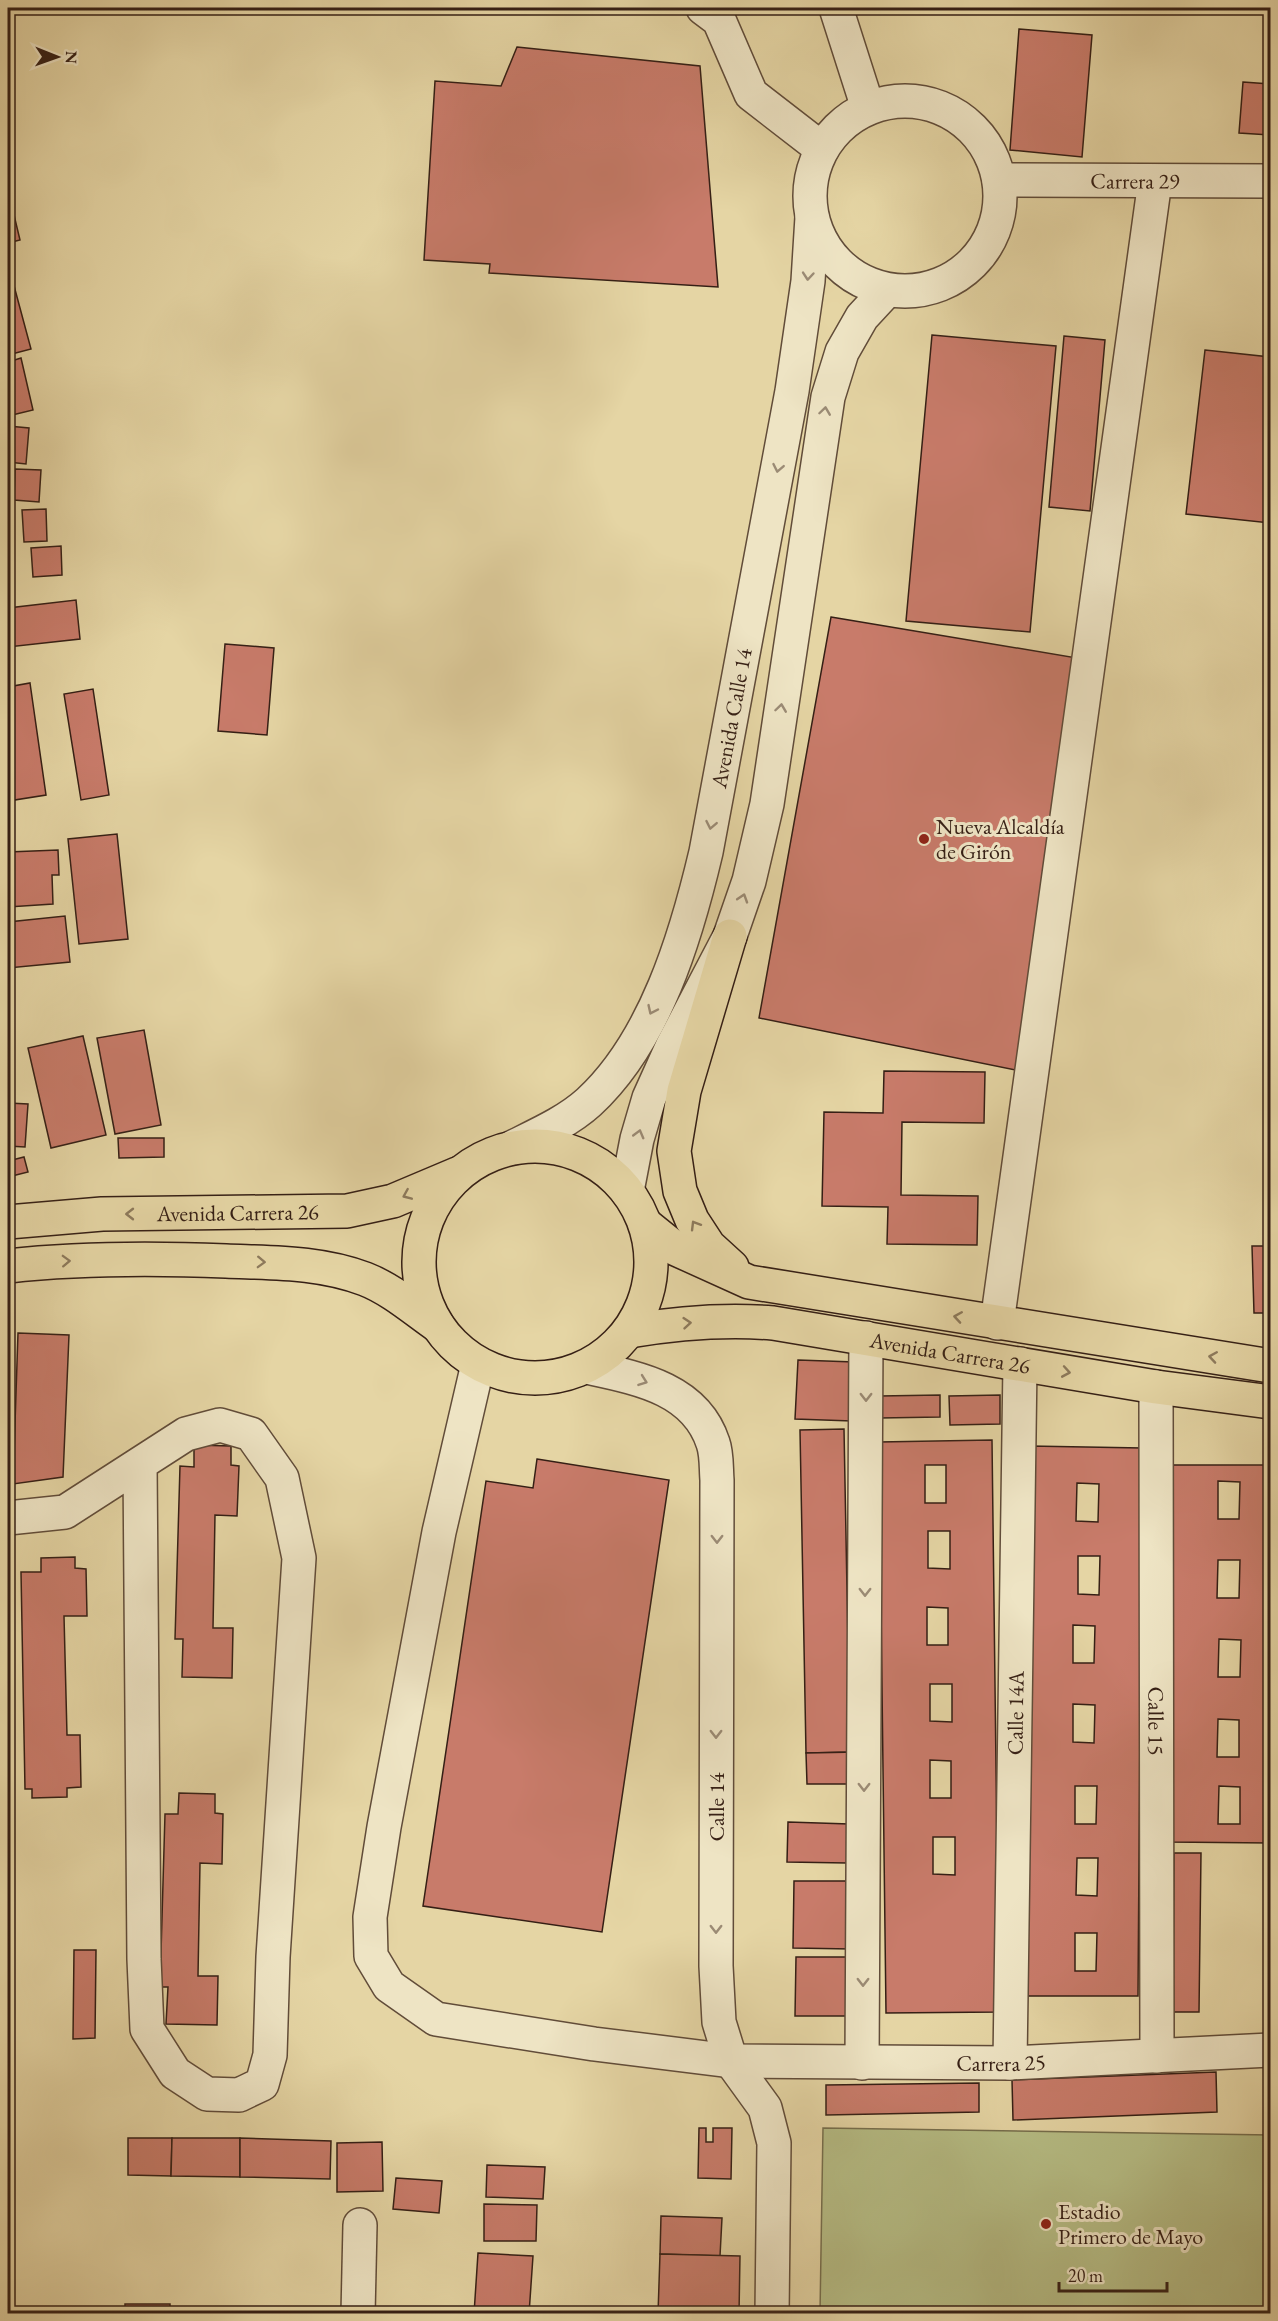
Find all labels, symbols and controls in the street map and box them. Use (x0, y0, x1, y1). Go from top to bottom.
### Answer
north arrow (27, 27, 87, 87)
text: N (61, 51, 82, 64)
street label: Carrera 29 (1090, 166, 1180, 196)
one-way arrow (802, 271, 815, 280)
one-way arrow (819, 406, 831, 416)
one-way arrow (772, 463, 785, 473)
street label: Avenida Calle 14 (704, 645, 759, 792)
one-way arrow (775, 703, 787, 712)
place label: Nueva Alcaldía de Girón (936, 812, 1065, 866)
one-way arrow (705, 820, 718, 830)
marker: Nueva Alcaldía de Girón (917, 832, 931, 846)
one-way arrow (735, 893, 748, 904)
one-way arrow (648, 1004, 660, 1015)
one-way arrow (631, 1129, 644, 1139)
one-way arrow (403, 1188, 414, 1200)
street label: Avenida Carrera 26 (155, 1197, 319, 1228)
one-way arrow (126, 1208, 135, 1220)
one-way arrow (691, 1220, 703, 1231)
one-way arrow (61, 1255, 70, 1267)
one-way arrow (256, 1256, 265, 1268)
one-way arrow (953, 1311, 963, 1323)
one-way arrow (682, 1316, 691, 1329)
street label: Avenida Carrera 26 (867, 1325, 1033, 1381)
one-way arrow (1208, 1351, 1218, 1364)
one-way arrow (1061, 1365, 1071, 1378)
one-way arrow (637, 1373, 648, 1386)
one-way arrow (860, 1392, 872, 1401)
one-way arrow (711, 1535, 723, 1544)
one-way arrow (859, 1587, 871, 1596)
street label: Calle 14A (1000, 1670, 1031, 1755)
street label: Calle 15 (1141, 1686, 1171, 1756)
one-way arrow (710, 1730, 722, 1739)
street label: Calle 14 (702, 1772, 731, 1842)
one-way arrow (858, 1782, 870, 1791)
one-way arrow (710, 1925, 722, 1934)
one-way arrow (857, 1977, 869, 1986)
street label: Carrera 25 (956, 2047, 1046, 2078)
place label: Estadio Primero de Mayo (1058, 2197, 1203, 2251)
marker: Estadio Primero de Mayo (1039, 2217, 1053, 2231)
scale bar (1059, 2255, 1167, 2293)
text: 20 m (1068, 2264, 1103, 2287)

